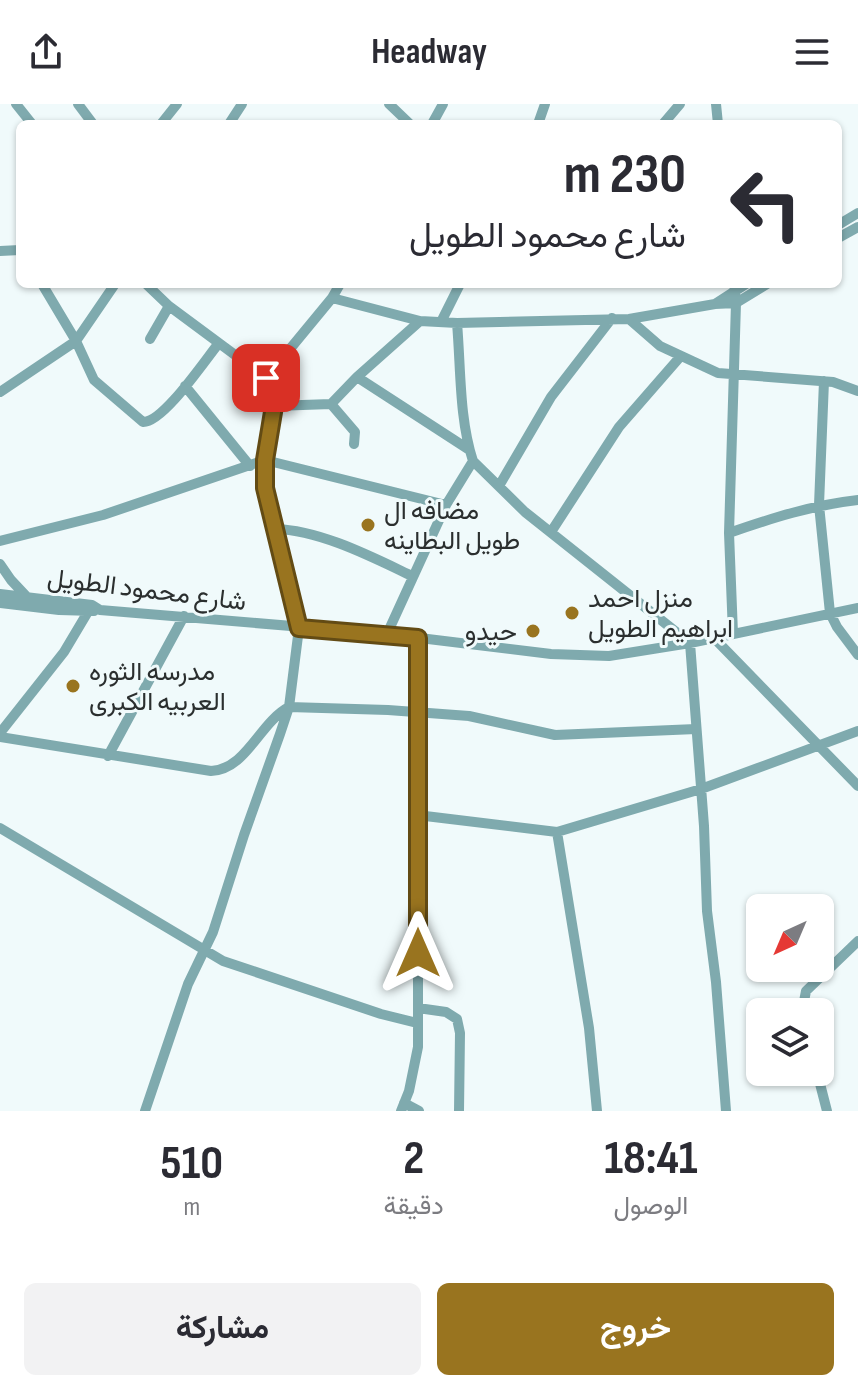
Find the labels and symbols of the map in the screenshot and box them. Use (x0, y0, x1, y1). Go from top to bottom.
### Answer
pin (232, 344, 300, 412)
place label: مضافه ال طويل البطاينه (384, 496, 520, 557)
marker: مضافه ال طويل البطاينه (359, 516, 377, 534)
street label: شارع محمود الطويل (45, 563, 248, 619)
place label: منزل احمد ابراهيم الطويل (588, 584, 733, 645)
marker: منزل احمد ابراهيم الطويل (563, 604, 581, 622)
place label: حيدو (465, 617, 517, 648)
marker: حيدو (524, 622, 542, 640)
place label: مدرسه الثوره العربيه الكبرى (89, 657, 226, 718)
marker: مدرسه الثوره العربيه الكبرى (64, 677, 82, 695)
north arrow (746, 894, 834, 982)
position arrow (376, 911, 460, 995)

